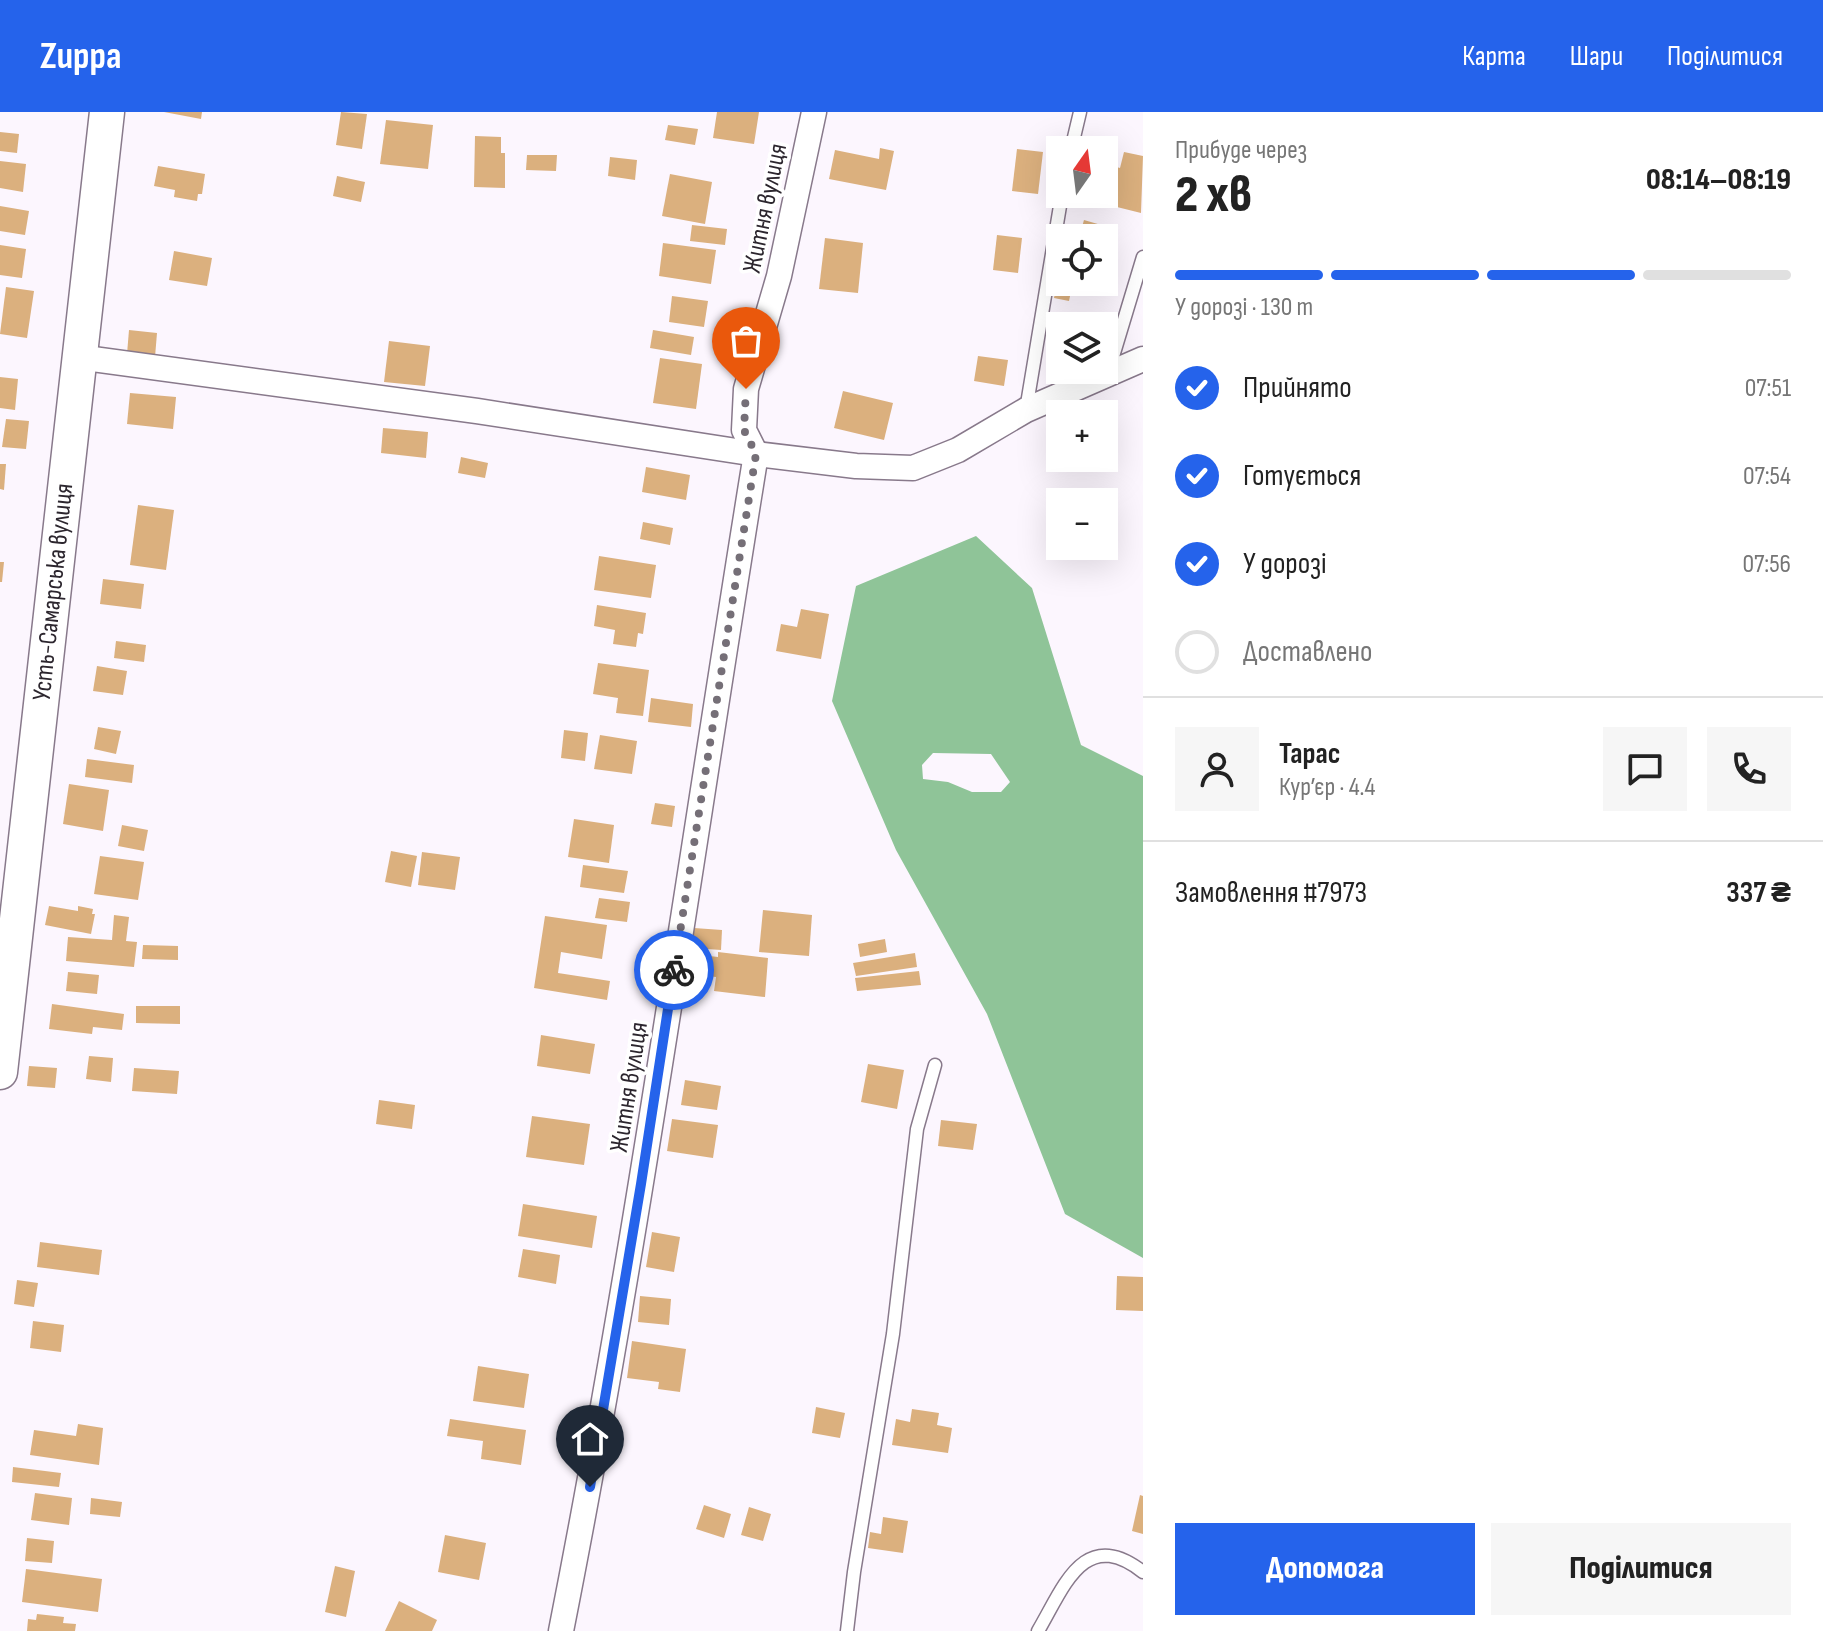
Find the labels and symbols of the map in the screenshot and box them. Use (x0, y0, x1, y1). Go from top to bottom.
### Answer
north arrow (1046, 136, 1118, 208)
street label: Житня вулиця (737, 141, 794, 276)
pin (712, 307, 780, 389)
street label: Усть-Самарська вулиця (27, 482, 80, 702)
courier (634, 930, 714, 1010)
street label: Житня вулиця (604, 1020, 655, 1155)
pin (556, 1405, 624, 1487)

